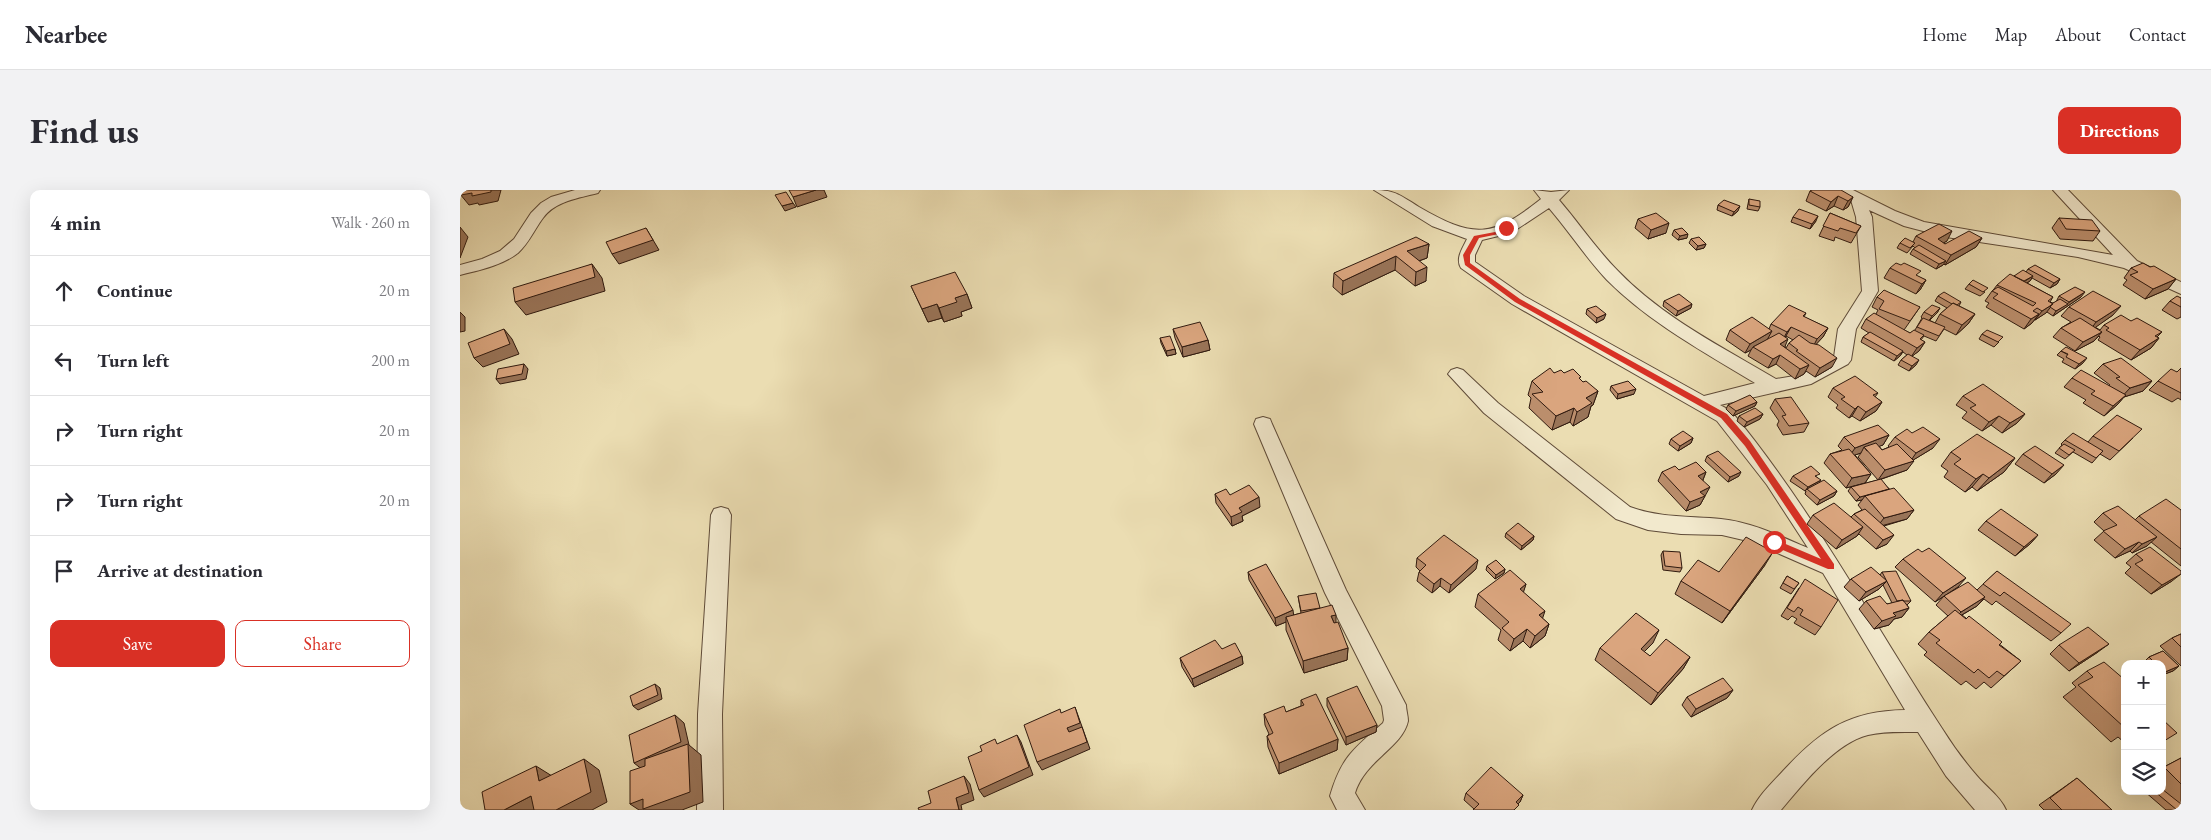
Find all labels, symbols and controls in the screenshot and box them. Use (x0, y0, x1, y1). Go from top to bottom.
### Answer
text: Nearbee (25, 19, 107, 50)
text: Home (1922, 23, 1967, 46)
text: Map (1995, 23, 2027, 46)
text: About (2055, 23, 2101, 46)
text: Contact (2129, 23, 2186, 46)
button: Directions (2058, 107, 2181, 154)
text: Find us (30, 108, 139, 153)
text: 4 min (50, 209, 101, 236)
text: Walk · 260 m (331, 212, 410, 233)
route end (1495, 217, 1518, 240)
icon: ahead (50, 277, 78, 305)
text: Continue (97, 278, 172, 303)
text: 20 m (379, 280, 410, 301)
icon: left (50, 347, 78, 375)
text: Turn left (97, 348, 169, 373)
text: 200 m (371, 350, 410, 371)
icon: right (50, 417, 78, 445)
text: Turn right (97, 418, 183, 443)
text: 20 m (379, 420, 410, 441)
icon: right (50, 487, 78, 515)
text: Turn right (97, 488, 183, 513)
text: 20 m (379, 490, 410, 511)
route start (1763, 531, 1786, 554)
icon: arrive (50, 557, 78, 585)
text: Arrive at destination (97, 558, 263, 583)
button: Save (50, 620, 225, 667)
button: Share (235, 620, 410, 667)
map controls (2121, 660, 2166, 795)
button: + (2121, 660, 2166, 705)
button: − (2121, 705, 2166, 750)
button: layers (2121, 750, 2166, 795)

